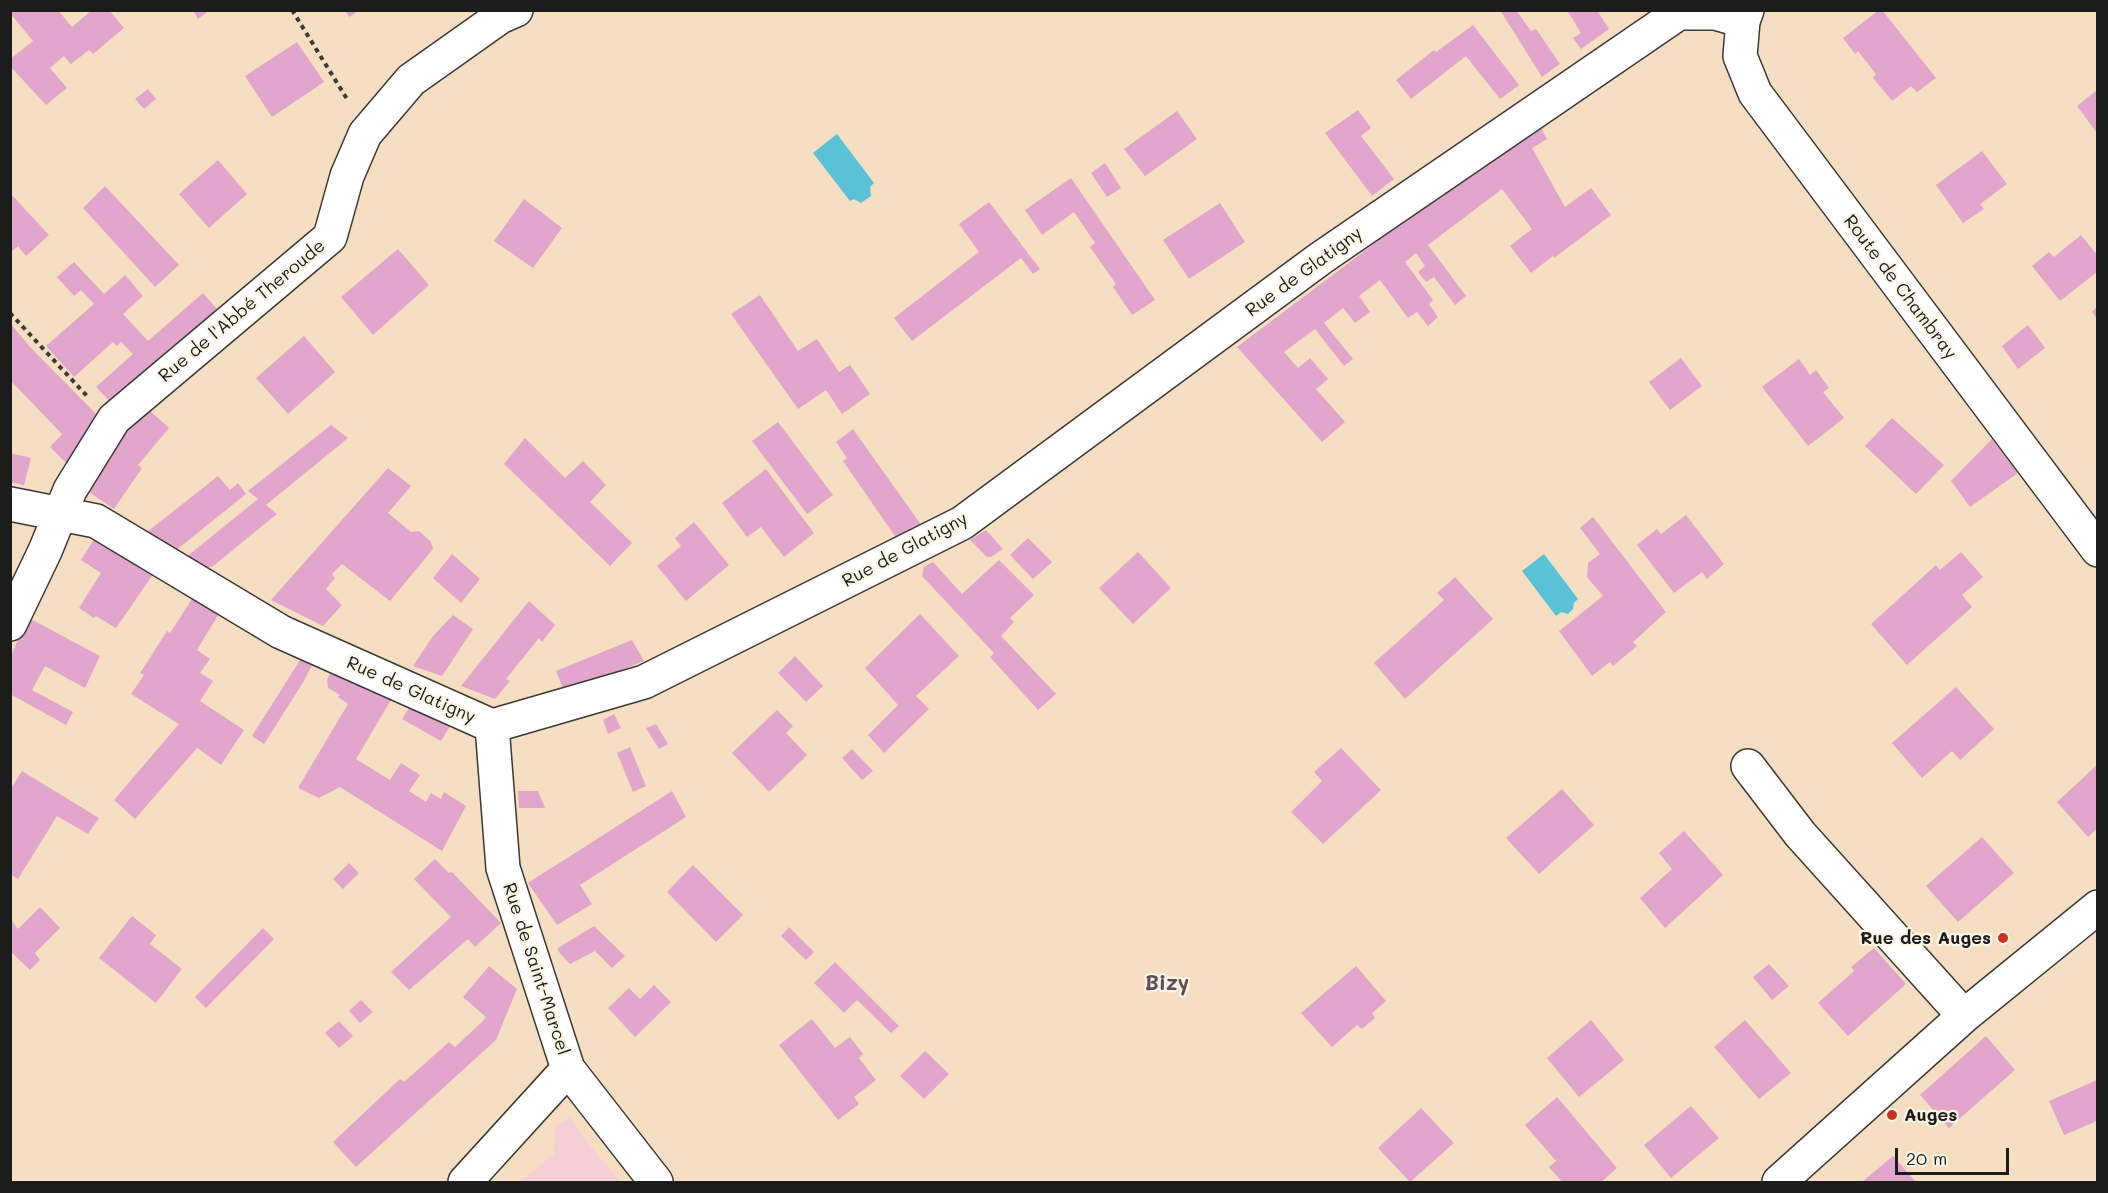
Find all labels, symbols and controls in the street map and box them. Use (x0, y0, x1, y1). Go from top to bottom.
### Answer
street label: Route de Chambray (1839, 211, 1961, 363)
street label: Rue de Glatigny (1241, 222, 1367, 322)
street label: Rue de l'Abbé Theroude (154, 235, 330, 387)
street label: Rue de Glatigny (839, 508, 971, 592)
street label: Rue de Glatigny (343, 652, 479, 728)
street label: Rue de Saint-Marcel (498, 880, 574, 1058)
place label: Rue des Auges (1860, 927, 1991, 949)
marker: Rue des Auges (1996, 931, 2010, 945)
district label: Bizy (1145, 971, 1189, 997)
place label: Auges (1904, 1104, 1957, 1126)
marker: Auges (1885, 1108, 1899, 1122)
scale bar (1898, 1136, 2012, 1174)
text: 20 m (1906, 1146, 1947, 1170)

